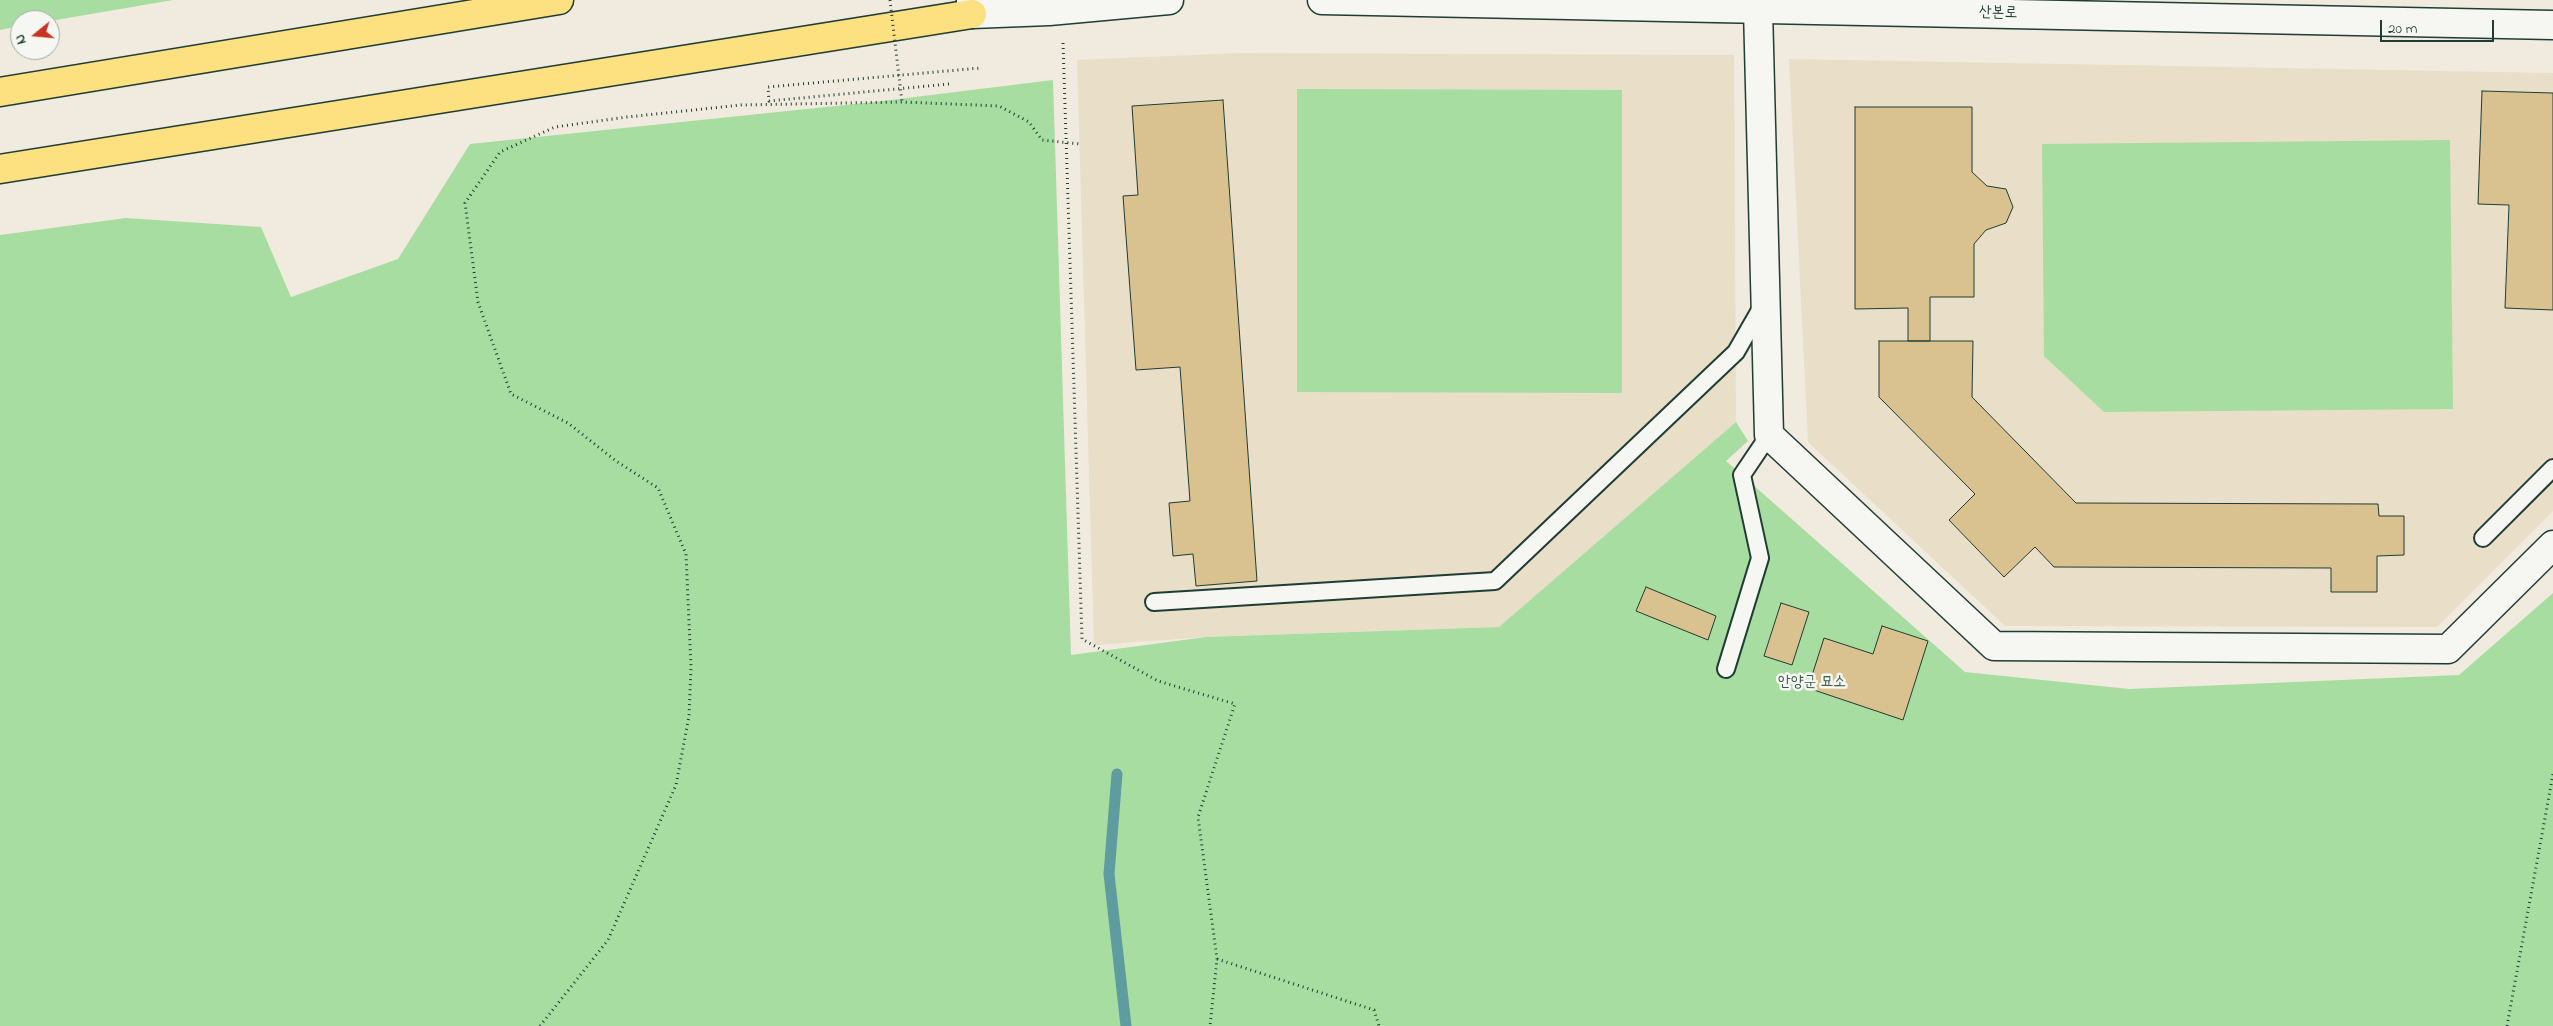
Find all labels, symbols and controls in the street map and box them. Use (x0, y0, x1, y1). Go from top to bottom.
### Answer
street label: 산본로 (1979, 4, 2017, 24)
north arrow (10, 10, 60, 60)
scale bar (2383, 10, 2497, 42)
text: 20 m (2388, 18, 2417, 40)
text: N (10, 32, 33, 47)
park label: 안양군 묘소 (1778, 673, 1846, 693)

